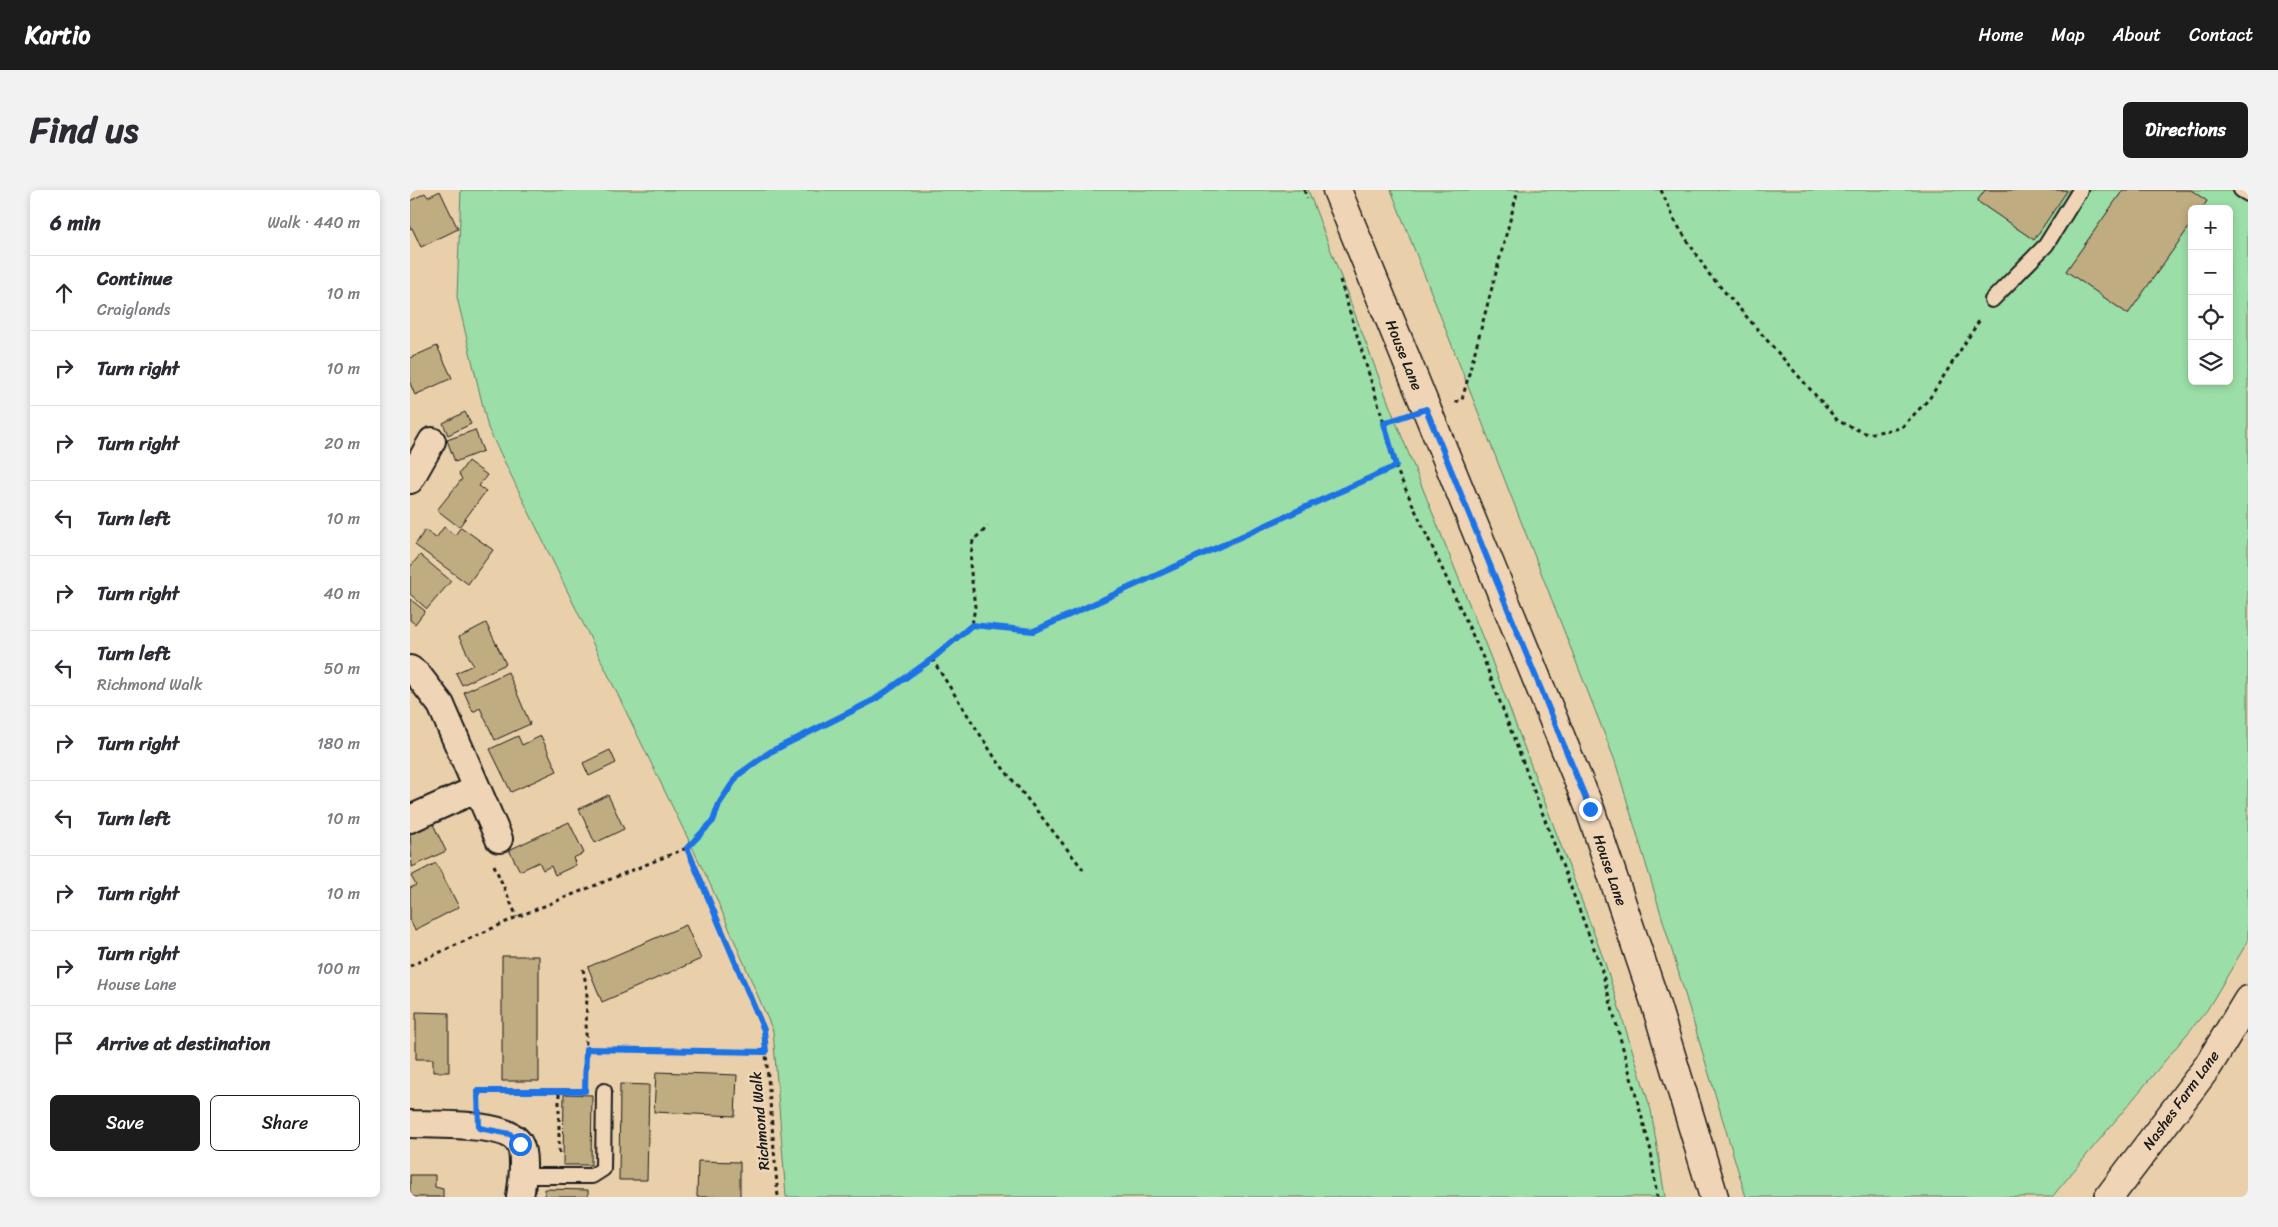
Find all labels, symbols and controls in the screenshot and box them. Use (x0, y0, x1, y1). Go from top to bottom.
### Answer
text: Kartio (25, 14, 90, 56)
text: Home (1979, 19, 2024, 51)
text: Map (2052, 19, 2085, 51)
text: About (2113, 19, 2161, 51)
text: Contact (2189, 19, 2253, 51)
text: Find us (30, 99, 138, 161)
button: Directions (2123, 102, 2248, 158)
text: 6 min (50, 204, 101, 242)
map controls (2188, 205, 2233, 385)
button: + (2188, 205, 2233, 250)
text: Walk · 440 m (267, 208, 360, 237)
button: − (2188, 250, 2233, 295)
text: Continue (97, 262, 173, 295)
icon: ahead (50, 279, 78, 307)
text: 10 m (327, 279, 360, 308)
text: Craiglands (97, 295, 170, 324)
button: locate (2188, 295, 2233, 340)
street label: House Lane (1378, 316, 1430, 395)
button: layers (2188, 340, 2233, 385)
text: Turn right (97, 352, 179, 385)
icon: right (50, 354, 78, 382)
text: 10 m (327, 354, 360, 383)
text: Turn right (97, 427, 179, 460)
icon: right (50, 429, 78, 457)
text: 20 m (324, 429, 360, 458)
text: Turn left (97, 502, 170, 535)
icon: left (50, 504, 78, 532)
text: 10 m (327, 504, 360, 533)
text: Turn right (97, 577, 179, 610)
icon: right (50, 579, 78, 607)
text: 40 m (323, 579, 360, 608)
text: Turn left (97, 637, 170, 670)
icon: left (50, 654, 78, 682)
text: 50 m (324, 654, 360, 683)
text: Richmond Walk (97, 670, 203, 699)
text: Turn right (97, 727, 179, 760)
icon: right (50, 729, 78, 757)
text: 180 m (317, 729, 360, 758)
route end (1579, 798, 1602, 821)
text: Turn left (97, 802, 170, 835)
icon: left (50, 804, 78, 832)
text: 10 m (327, 804, 360, 833)
street label: House Lane (1586, 831, 1635, 910)
text: Turn right (97, 877, 179, 910)
icon: right (50, 879, 78, 907)
text: 10 m (327, 879, 360, 908)
text: Turn right (97, 937, 179, 970)
icon: right (50, 954, 78, 982)
text: 100 m (316, 954, 360, 983)
text: House Lane (97, 970, 177, 999)
text: Arrive at destination (97, 1027, 270, 1060)
icon: arrive (50, 1029, 78, 1057)
street label: Nashes Farm Lane (2136, 1044, 2226, 1155)
street label: Richmond Walk (743, 1070, 777, 1171)
button: Save (50, 1095, 200, 1151)
button: Share (210, 1095, 360, 1151)
route start (509, 1133, 532, 1156)

